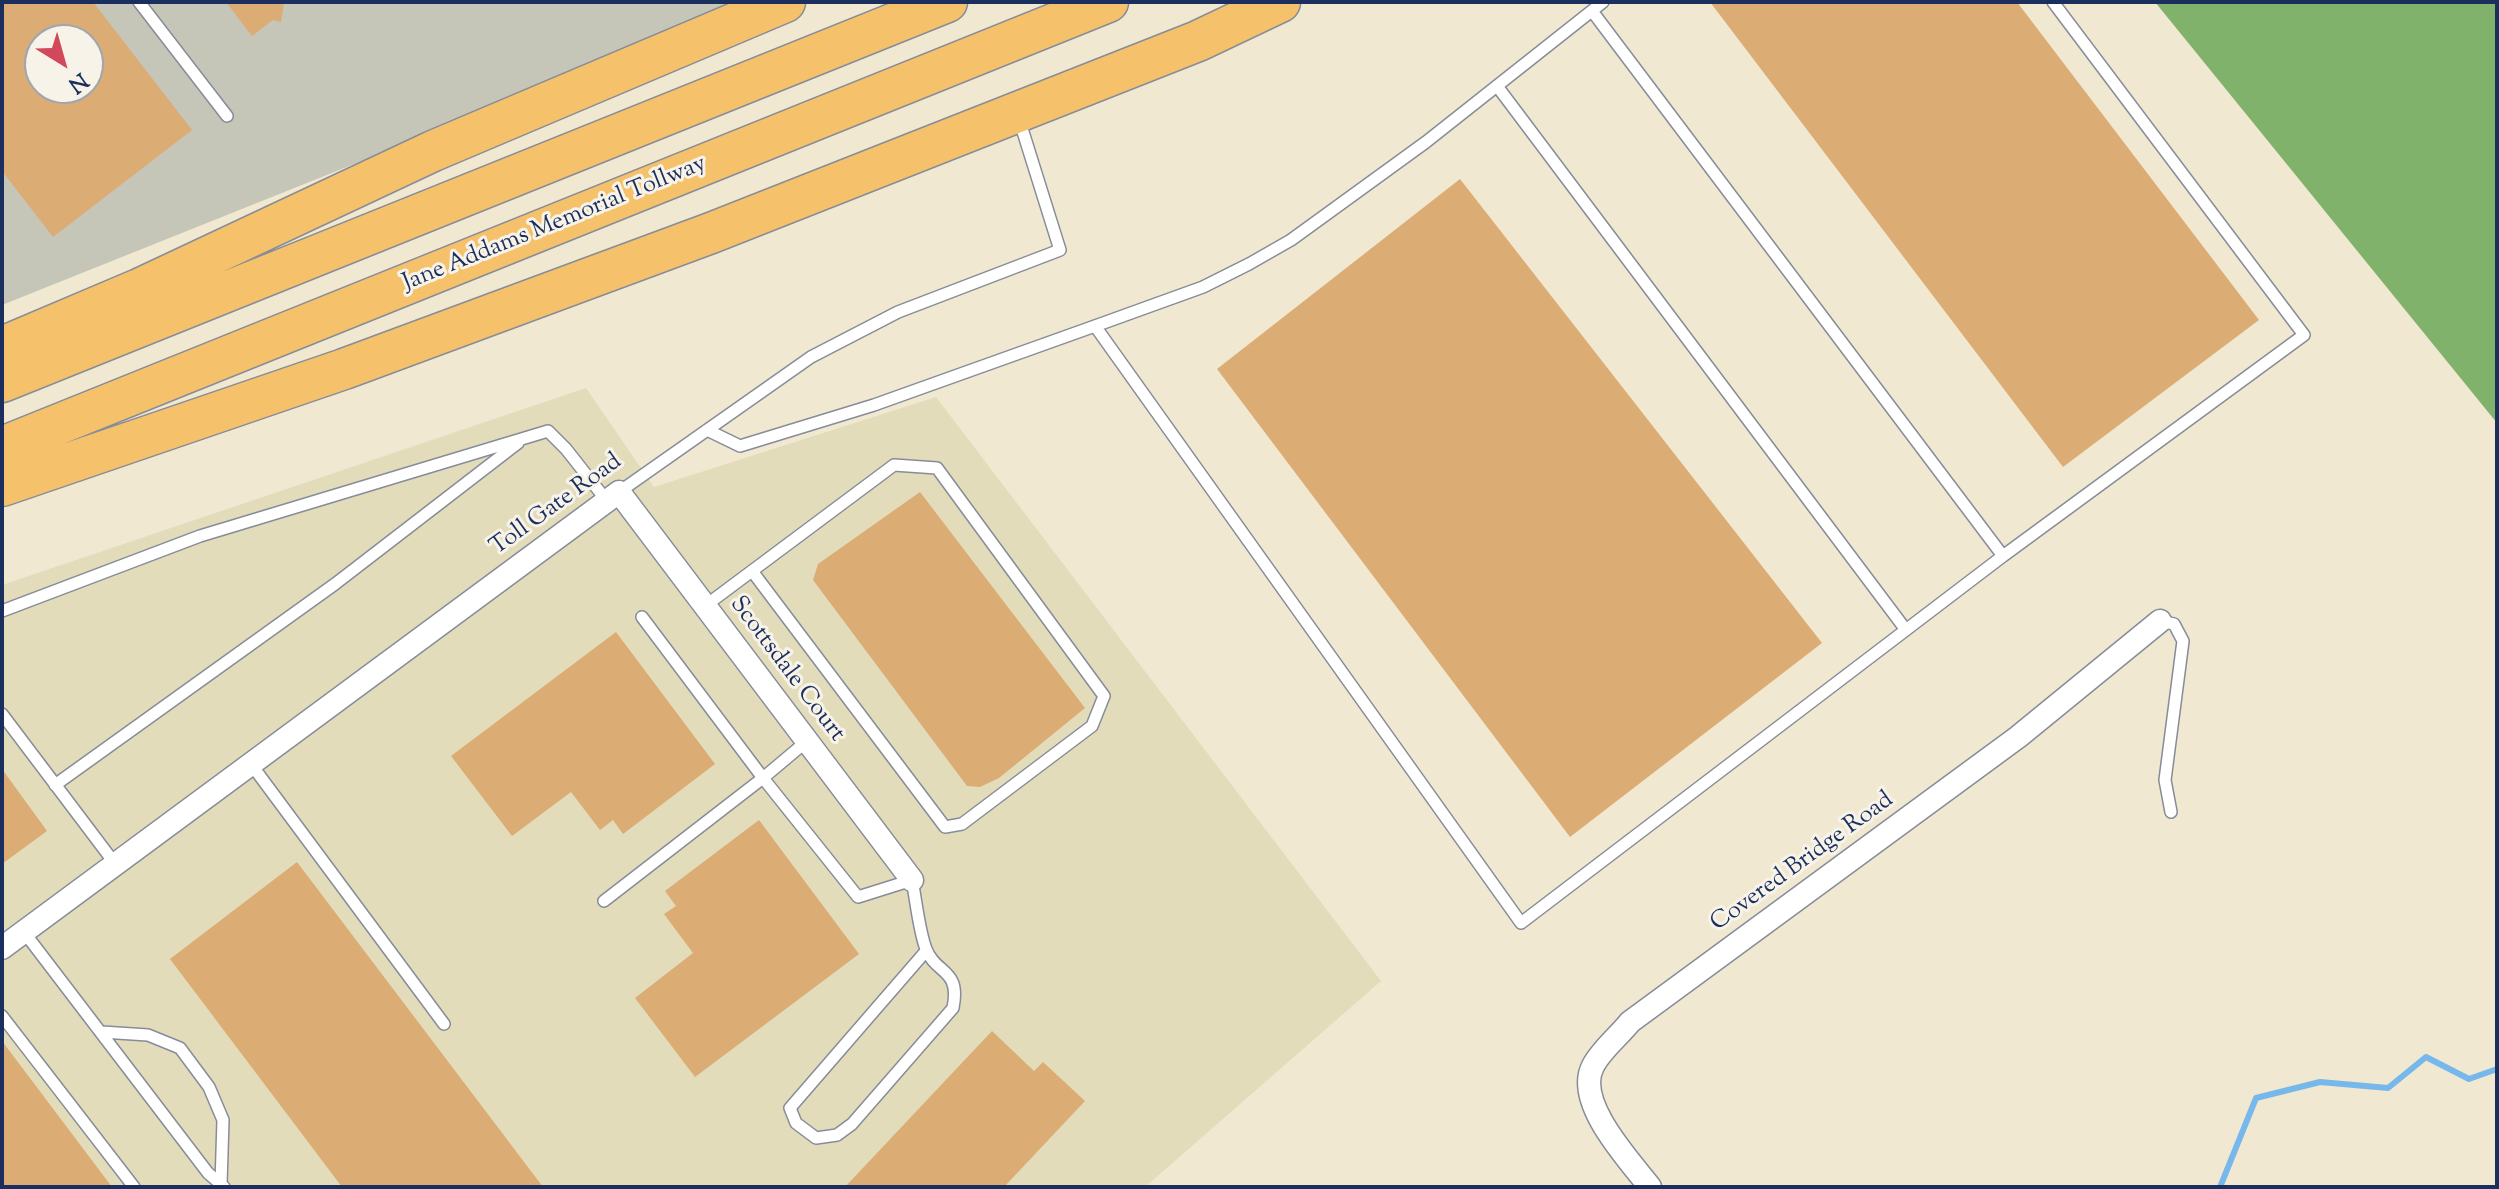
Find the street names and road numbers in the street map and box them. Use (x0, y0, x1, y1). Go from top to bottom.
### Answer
street label: Jane Addams Memorial Tollway (399, 151, 711, 299)
street label: Toll Gate Road (486, 449, 628, 563)
street label: Scottsdale Court (722, 592, 850, 748)
street label: Covered Bridge Road (1706, 787, 1900, 939)

